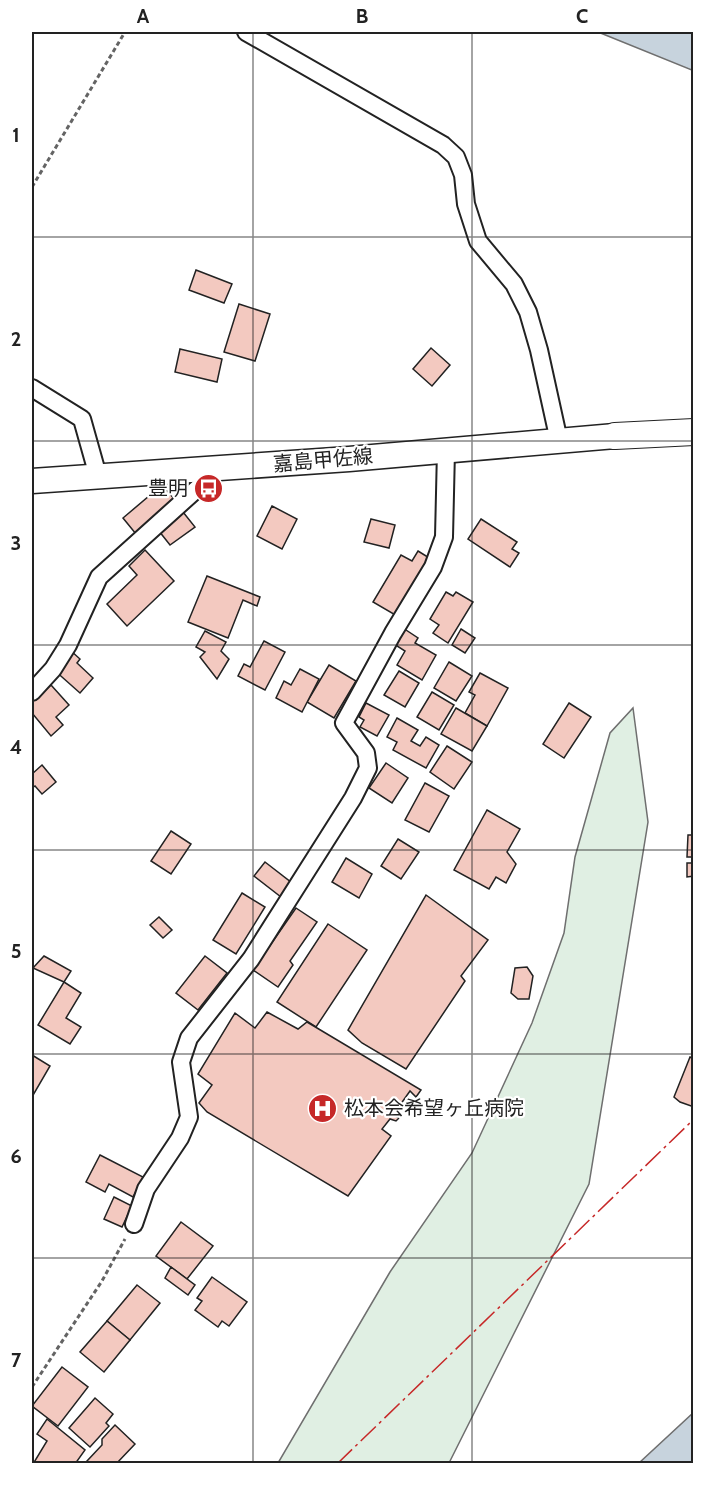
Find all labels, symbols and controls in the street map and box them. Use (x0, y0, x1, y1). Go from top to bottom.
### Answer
text: A (137, 4, 150, 28)
text: B (356, 4, 368, 28)
text: C (576, 4, 588, 28)
text: 1 (12, 123, 20, 147)
text: 2 (11, 327, 21, 351)
street label: 嘉島甲佐線 (272, 444, 374, 476)
bus stop icon: 豊明 (193, 472, 225, 504)
place label: 豊明 (148, 476, 188, 500)
text: 3 (11, 531, 21, 555)
text: 4 (10, 735, 22, 759)
text: 5 (11, 939, 21, 963)
hospital icon: 松本会希望ヶ丘病院 (307, 1092, 339, 1124)
place label: 松本会希望ヶ丘病院 (344, 1096, 524, 1120)
text: 6 (10, 1144, 22, 1168)
text: 7 (11, 1348, 22, 1372)

